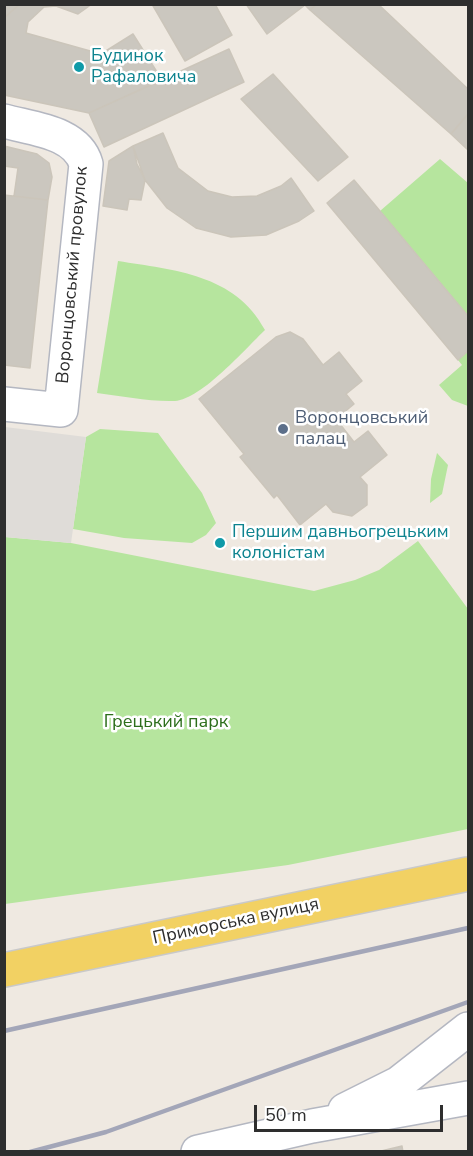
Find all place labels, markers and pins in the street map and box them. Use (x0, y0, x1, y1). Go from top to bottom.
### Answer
place label: Будинок Рафаловича (91, 46, 196, 88)
marker: Будинок Рафаловича (72, 60, 86, 74)
place label: Воронцовський палац (295, 408, 428, 450)
marker: Воронцовський палац (276, 422, 290, 436)
place label: Першим давньогрецьким колоністам (232, 522, 449, 564)
marker: Першим давньогрецьким колоністам (213, 536, 227, 550)

